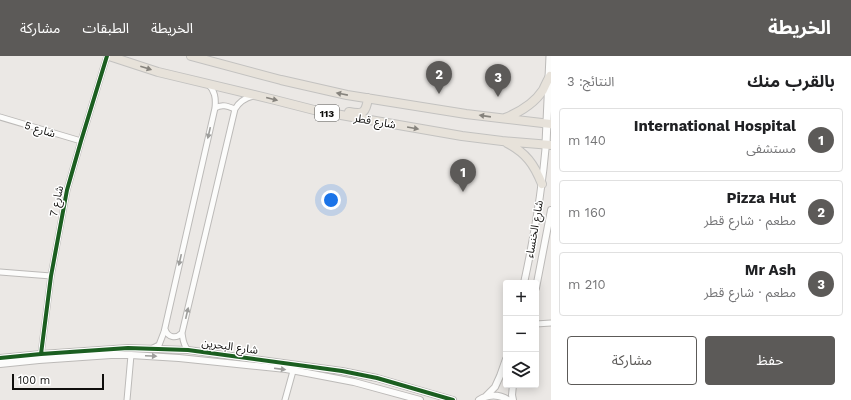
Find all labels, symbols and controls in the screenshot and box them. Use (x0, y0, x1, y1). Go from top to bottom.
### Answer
text: الخريطة (768, 16, 831, 39)
text: مشاركة (20, 20, 60, 36)
text: الطبقات (82, 20, 129, 36)
text: الخريطة (151, 20, 193, 36)
pin: 2 (426, 61, 452, 94)
pin: 3 (485, 64, 511, 97)
one-way arrow (140, 65, 152, 71)
text: بالقرب منك (747, 71, 835, 91)
text: النتائج: 3 (567, 74, 614, 89)
one-way arrow (336, 91, 348, 97)
one-way arrow (266, 96, 278, 102)
road number: 113 (315, 105, 339, 121)
street label: شارع قطر (352, 111, 397, 133)
one-way arrow (478, 113, 491, 119)
text: International Hospital (634, 117, 796, 135)
street label: شارع 5 (23, 119, 57, 141)
one-way arrow (407, 125, 419, 131)
one-way arrow (206, 127, 212, 139)
text: 140 m (568, 133, 606, 148)
text: 1 (818, 133, 824, 148)
text: مستشفى (746, 141, 796, 156)
pin: 1 (450, 159, 476, 192)
street label: شارع 7 (47, 184, 67, 218)
text: Pizza Hut (726, 189, 796, 207)
your location (321, 190, 341, 210)
street label: شارع الخنساء (523, 199, 547, 259)
text: 160 m (568, 205, 606, 220)
text: 2 (817, 205, 825, 220)
text: مطعم · شارع قطر (704, 213, 796, 228)
one-way arrow (177, 254, 183, 266)
text: Mr Ash (745, 261, 796, 279)
text: 210 m (568, 277, 606, 292)
text: 3 (817, 277, 825, 292)
map controls (503, 280, 539, 388)
button: + (503, 280, 539, 316)
text: مطعم · شارع قطر (704, 285, 796, 300)
one-way arrow (185, 307, 191, 319)
button: − (503, 316, 539, 352)
street label: شارع البحرين (201, 336, 259, 358)
button: مشاركة (567, 336, 697, 385)
button: حفظ (705, 336, 835, 385)
button: layers (503, 352, 539, 388)
one-way arrow (145, 353, 158, 359)
one-way arrow (274, 365, 286, 372)
scale bar (12, 372, 104, 391)
text: 100 m (18, 374, 50, 387)

